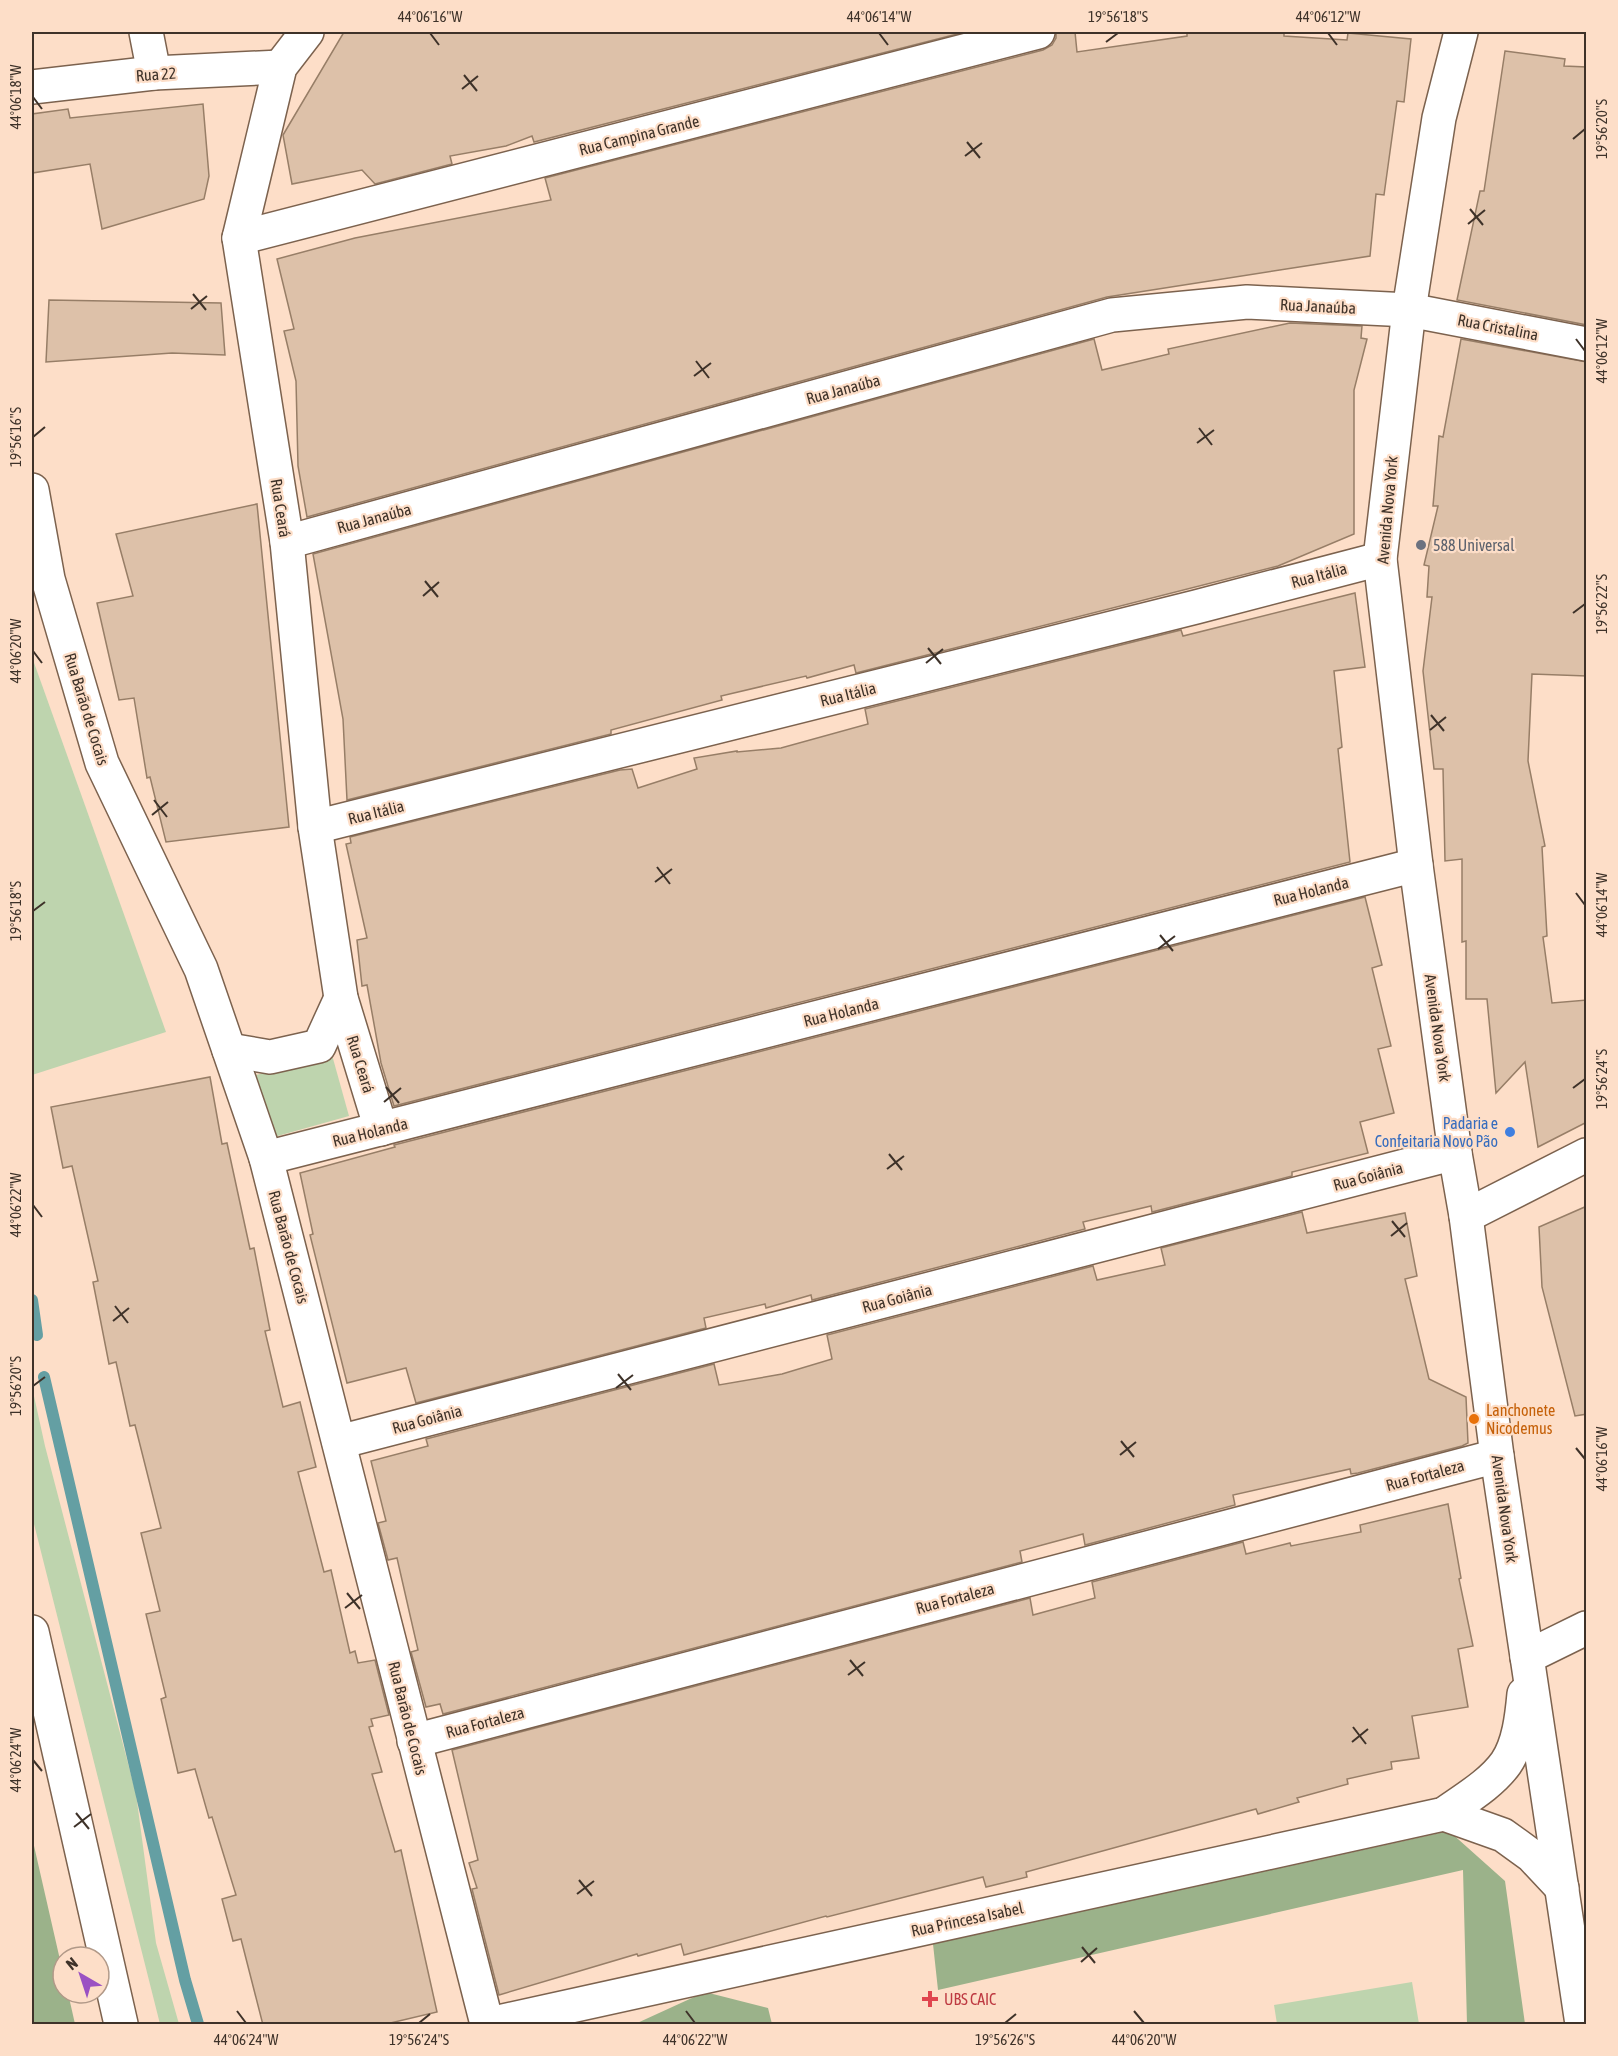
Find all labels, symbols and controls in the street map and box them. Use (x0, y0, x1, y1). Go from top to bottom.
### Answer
text: 44°06'16"W (398, 8, 462, 25)
text: 44°06'14"W (847, 8, 911, 25)
text: 19°56'18"S (1088, 8, 1148, 25)
text: 44°06'12"W (1296, 8, 1360, 25)
street label: Rua 22 (135, 64, 177, 84)
text: 44°06'18"W (7, 65, 24, 129)
text: 19°56'20"S (1593, 99, 1610, 159)
street label: Rua Campina Grande (577, 111, 701, 160)
street label: Rua Janaúba (1280, 295, 1356, 317)
street label: Rua Cristalina (1456, 310, 1540, 344)
text: 44°06'12"W (1593, 319, 1610, 383)
street label: Rua Janaúba (804, 370, 882, 408)
text: 19°56'16"S (7, 407, 24, 467)
street label: Avenida Nova York (1373, 455, 1401, 565)
street label: Rua Ceará (267, 477, 295, 539)
street label: Rua Janaúba (335, 499, 413, 537)
place label: 588 Universal (1433, 536, 1515, 554)
marker: 588 Universal (1414, 538, 1428, 552)
street label: Rua Itália (1289, 559, 1349, 591)
text: 19°56'22"S (1593, 574, 1610, 634)
text: 44°06'20"W (7, 619, 24, 683)
street label: Rua Barão de Cocais (61, 651, 113, 768)
street label: Rua Itália (818, 678, 878, 710)
street label: Rua Itália (346, 796, 406, 828)
street label: Rua Holanda (1272, 873, 1350, 909)
text: 44°06'14"W (1593, 873, 1610, 937)
text: 19°56'18"S (7, 881, 24, 941)
street label: Avenida Nova York (1422, 973, 1454, 1083)
street label: Rua Holanda (802, 994, 880, 1030)
street label: Rua Ceará (344, 1033, 378, 1095)
text: 19°56'24"S (1593, 1049, 1610, 1109)
street label: Rua Holanda (331, 1114, 409, 1150)
place label: Padaria e Confeitaria Novo Pão (1375, 1114, 1498, 1150)
marker: Padaria e Confeitaria Novo Pão (1503, 1125, 1517, 1139)
street label: Rua Goiânia (1331, 1158, 1405, 1194)
text: 44°06'22"W (7, 1173, 24, 1237)
street label: Rua Barão de Cocais (265, 1188, 313, 1306)
street label: Rua Goiânia (860, 1280, 934, 1316)
text: 19°56'20"S (7, 1356, 24, 1416)
street label: Rua Goiânia (390, 1401, 464, 1437)
place label: Lanchonete Nicodemus (1486, 1401, 1555, 1437)
marker: Lanchonete Nicodemus (1467, 1412, 1481, 1426)
text: 44°06'16"W (1593, 1427, 1610, 1491)
street label: Avenida Nova York (1489, 1454, 1521, 1564)
street label: Rua Fortaleza (1384, 1456, 1466, 1494)
street label: Rua Fortaleza (914, 1579, 996, 1617)
street label: Rua Barão de Cocais (385, 1659, 431, 1777)
street label: Rua Fortaleza (444, 1703, 526, 1741)
text: 44°06'24"W (7, 1728, 24, 1792)
street label: Rua Princesa Isabel (909, 1898, 1025, 1940)
north arrow (51, 1945, 111, 2005)
text: N (62, 1953, 81, 1973)
marker: UBS CAIC (921, 1990, 939, 2008)
place label: UBS CAIC (944, 1990, 996, 2008)
text: 44°06'24"W (214, 2031, 278, 2048)
text: 19°56'24"S (389, 2031, 449, 2048)
text: 44°06'22"W (663, 2031, 727, 2048)
text: 19°56'26"S (975, 2031, 1035, 2048)
text: 44°06'20"W (1112, 2031, 1176, 2048)

